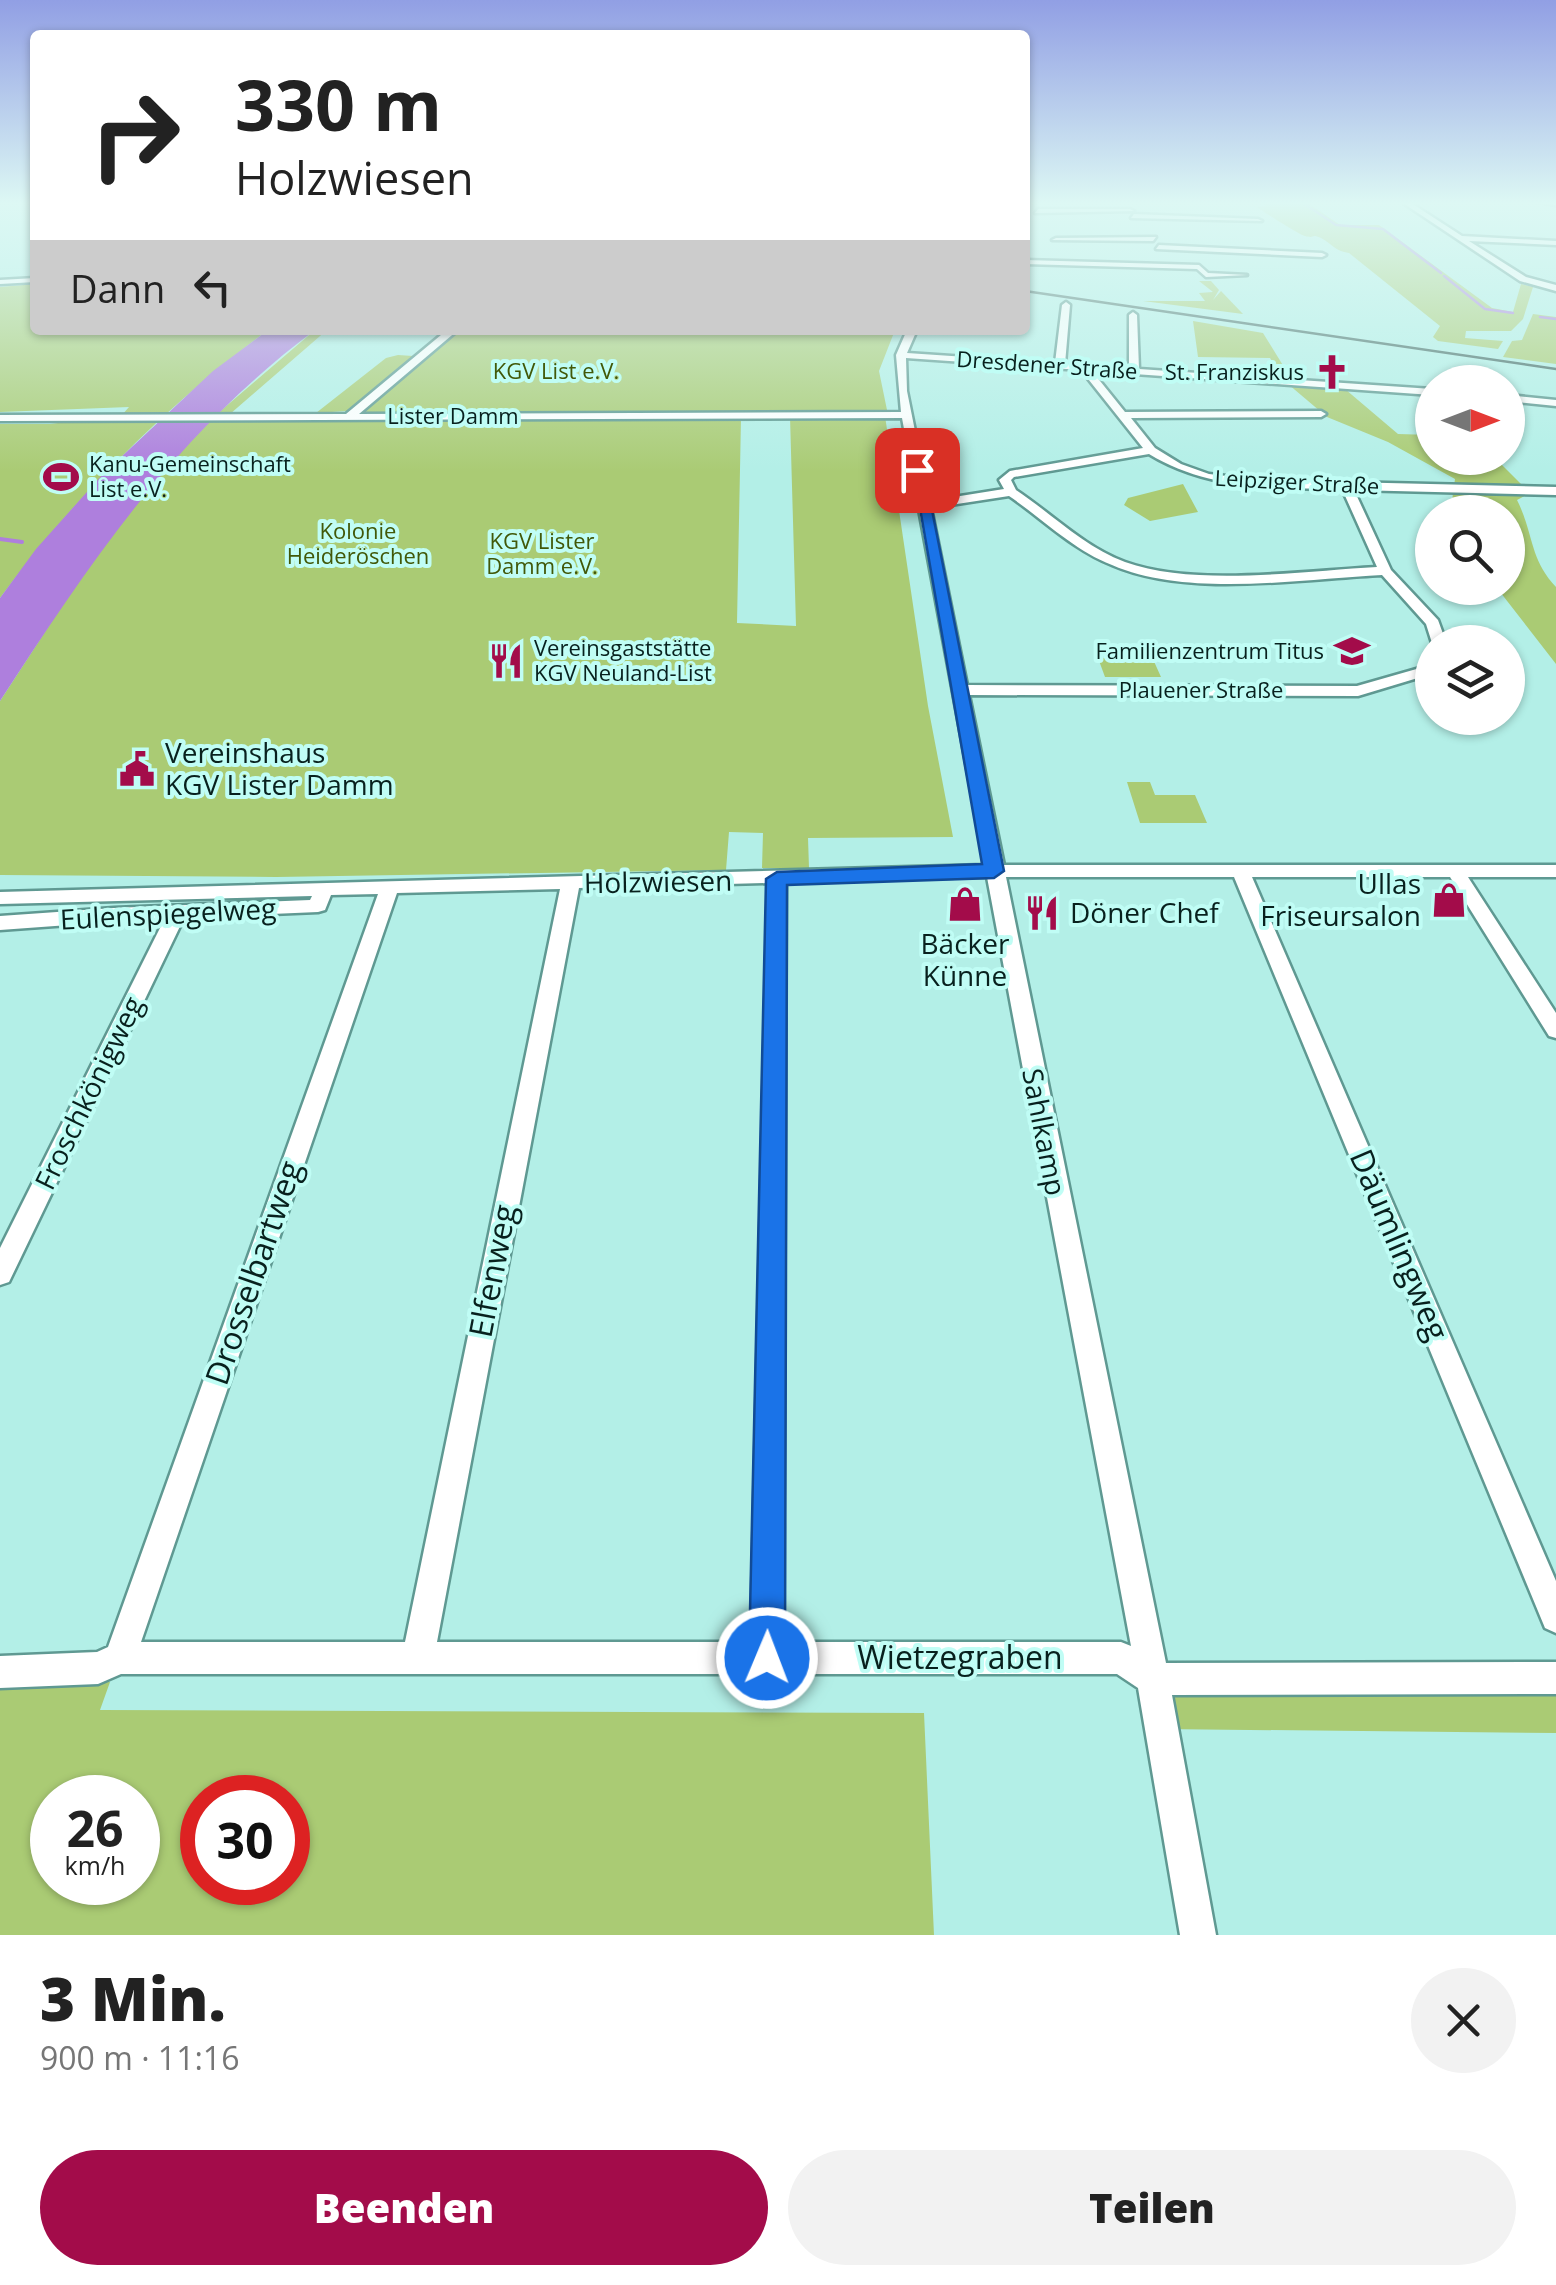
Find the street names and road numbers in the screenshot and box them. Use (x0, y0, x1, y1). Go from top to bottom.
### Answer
street label: Dresdener Straße (956, 343, 1139, 385)
street label: Lister Damm (387, 400, 519, 430)
street label: Leipziger Straße (1214, 462, 1380, 500)
street label: Plauener Straße (1119, 674, 1283, 704)
street label: Holzwiesen (583, 861, 733, 901)
street label: Eulenspiegelweg (59, 888, 277, 938)
street label: Froschkönigweg (25, 990, 151, 1195)
street label: Sahlkamp (1014, 1065, 1076, 1198)
street label: Däumlingweg (1341, 1142, 1460, 1346)
street label: Drosselbartweg (194, 1155, 311, 1390)
street label: Elfenweg (458, 1201, 525, 1341)
street label: Wietzegraben (857, 1635, 1063, 1678)

